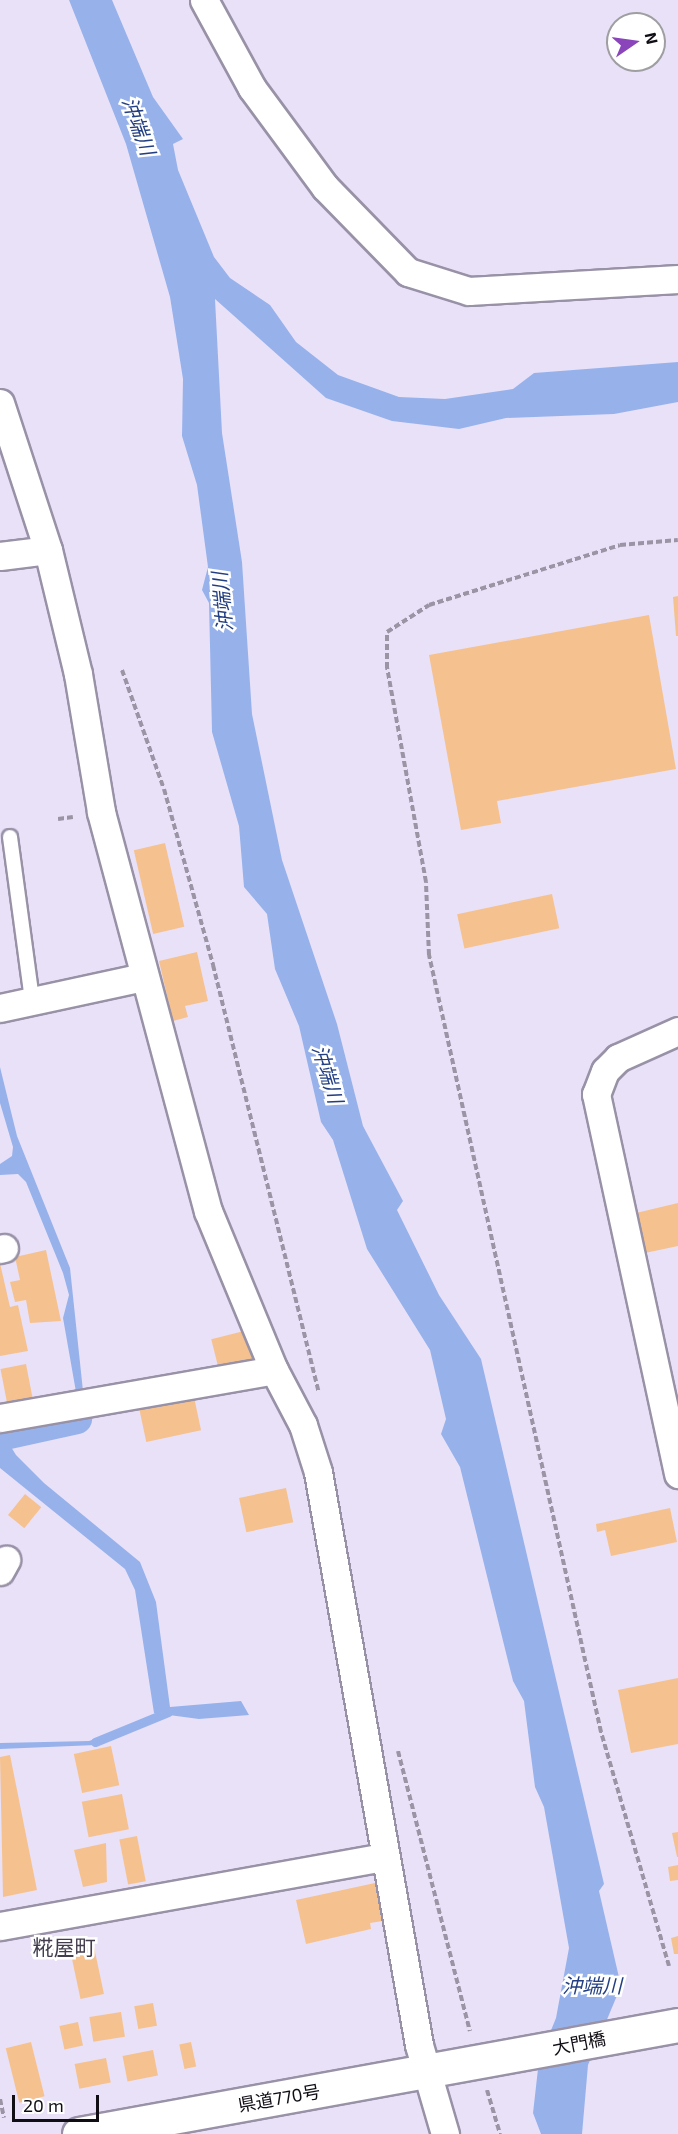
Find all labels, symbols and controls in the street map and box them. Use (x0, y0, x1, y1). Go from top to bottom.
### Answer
north arrow (606, 12, 666, 72)
text: N (642, 31, 663, 46)
water label: 沖端川 (117, 94, 161, 158)
water label: 沖端川 (207, 571, 237, 633)
water label: 沖端川 (308, 1042, 348, 1106)
district label: 糀屋町 (33, 1934, 95, 1960)
water label: 沖端川 (562, 1973, 622, 1997)
street label: 大門橋 (550, 2027, 608, 2059)
street label: 県道770号 (236, 2080, 322, 2116)
scale bar (15, 2083, 102, 2121)
text: 20 m (23, 2094, 64, 2116)

